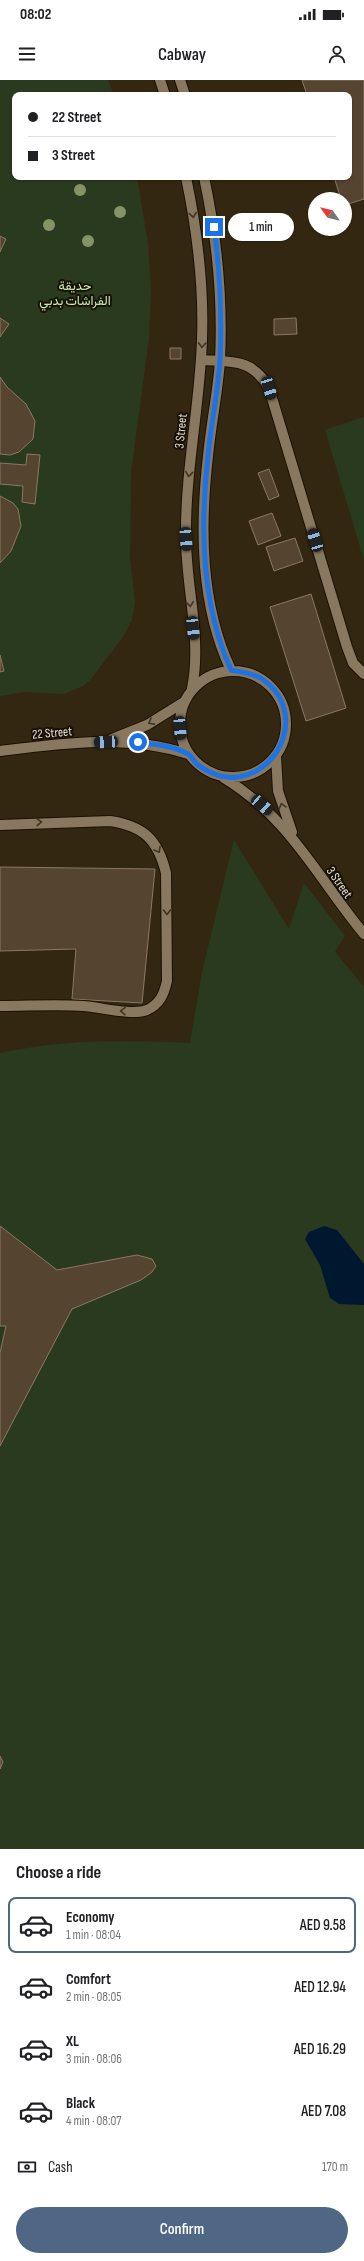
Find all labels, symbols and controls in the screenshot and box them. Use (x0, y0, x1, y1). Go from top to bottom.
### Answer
text: 08:02 (20, 5, 51, 24)
icon: menu (16, 43, 38, 65)
icon: person (326, 43, 348, 65)
text: Cabway (158, 44, 206, 65)
text: 22 Street (52, 108, 101, 127)
text: 3 Street (52, 146, 95, 165)
north arrow (308, 192, 352, 236)
map controls (308, 192, 352, 236)
one-way arrow (188, 212, 196, 218)
callout: 1 min (228, 213, 294, 241)
route end (205, 218, 223, 236)
text: 1 min (249, 219, 273, 235)
park label: حديقة الفراشات بدبي (39, 278, 111, 311)
one-way arrow (197, 342, 206, 348)
car (260, 375, 278, 401)
street label: 3 Street (171, 413, 191, 449)
one-way arrow (184, 471, 193, 477)
car (179, 527, 193, 551)
car (306, 527, 324, 553)
one-way arrow (186, 601, 195, 607)
car (186, 615, 200, 641)
car (173, 716, 187, 740)
one-way arrow (148, 718, 155, 725)
street label: 22 Street (31, 723, 73, 743)
route start (129, 733, 147, 751)
car (94, 735, 118, 749)
car (249, 793, 275, 817)
one-way arrow (278, 803, 287, 810)
one-way arrow (36, 818, 42, 827)
one-way arrow (154, 846, 161, 853)
street label: 3 Street (323, 864, 356, 901)
one-way arrow (162, 909, 171, 915)
one-way arrow (120, 1006, 126, 1015)
text: Choose a ride (16, 1862, 101, 1883)
icon: car (18, 1907, 54, 1943)
text: Economy (66, 1908, 115, 1927)
text: AED 9.58 (300, 1916, 346, 1935)
text: 1 min · 08:04 (66, 1927, 121, 1943)
icon: car (18, 1969, 54, 2005)
text: Comfort (66, 1970, 111, 1989)
text: AED 12.94 (294, 1978, 346, 1997)
text: 2 min · 08:05 (66, 1989, 121, 2005)
icon: car (18, 2031, 54, 2067)
text: XL (66, 2032, 79, 2051)
text: AED 16.29 (294, 2040, 346, 2059)
text: 3 min · 08:06 (66, 2051, 122, 2067)
icon: car (18, 2093, 54, 2129)
text: Black (66, 2094, 95, 2113)
text: AED 7.08 (301, 2102, 346, 2121)
text: 4 min · 08:07 (66, 2113, 121, 2129)
icon: cash (16, 2156, 38, 2178)
text: Cash (48, 2158, 73, 2177)
text: 170 m (322, 2159, 348, 2175)
button: Confirm (16, 2207, 348, 2253)

